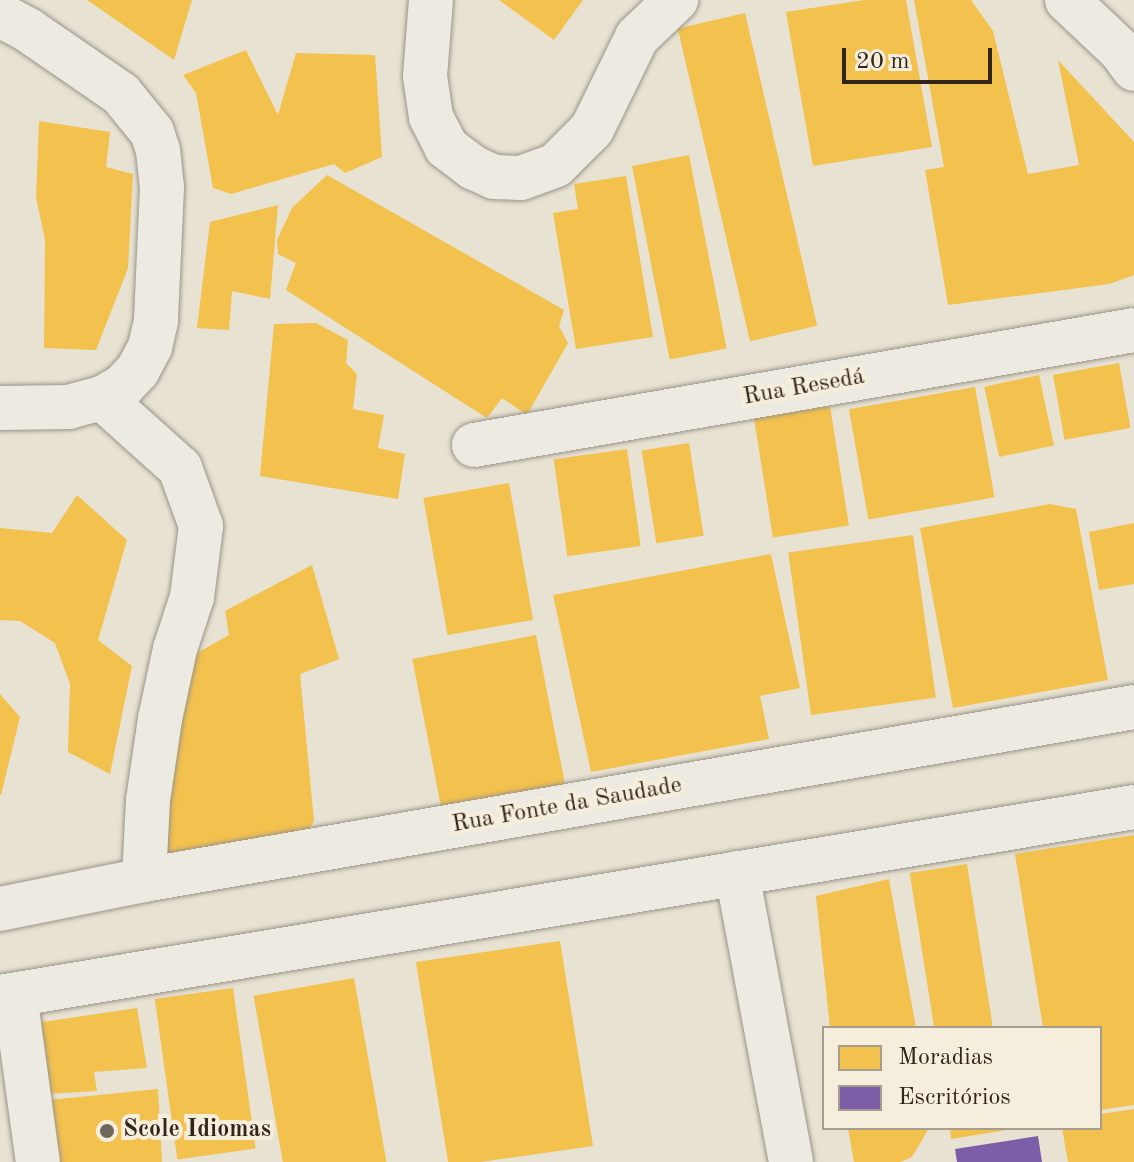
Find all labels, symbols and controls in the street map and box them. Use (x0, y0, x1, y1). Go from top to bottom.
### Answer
scale bar (846, 32, 996, 82)
text: 20 m (856, 50, 910, 74)
street label: Rua Resedá (741, 363, 867, 413)
street label: Rua Fonte da Saudade (450, 772, 684, 840)
legend (822, 1026, 1102, 1130)
text: Moradias (898, 1046, 993, 1070)
text: Escritórios (898, 1086, 1011, 1110)
place label: Scole Idiomas (123, 1117, 271, 1145)
marker: Scole Idiomas (98, 1122, 116, 1140)

